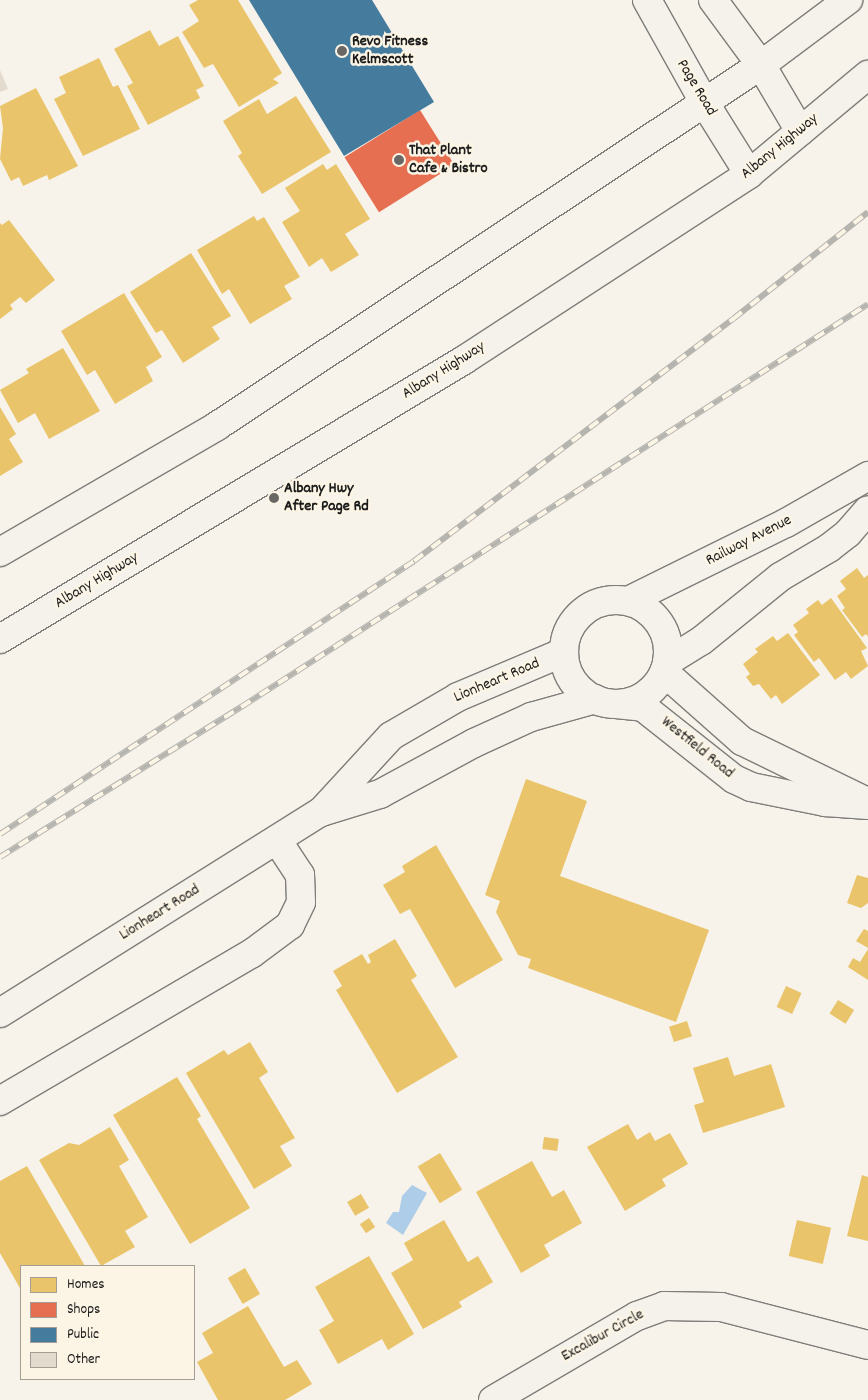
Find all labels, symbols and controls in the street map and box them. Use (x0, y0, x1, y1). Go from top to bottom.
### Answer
place label: Revo Fitness Kelmscott (352, 32, 428, 70)
marker: Revo Fitness Kelmscott (336, 45, 348, 57)
street label: Page Road (672, 56, 720, 120)
street label: Albany Highway (737, 110, 823, 184)
place label: That Plant Cafe & Bistro (409, 141, 488, 179)
marker: That Plant Cafe & Bistro (393, 154, 405, 166)
street label: Albany Highway (399, 338, 489, 404)
place label: Albany Hwy After Page Rd (284, 479, 369, 517)
marker: Albany Hwy After Page Rd (268, 492, 280, 504)
street label: Railway Avenue (703, 511, 795, 571)
street label: Albany Highway (52, 548, 142, 614)
street label: Lionheart Road (451, 654, 543, 708)
street label: Westfield Road (657, 713, 737, 783)
street label: Lionheart Road (116, 881, 204, 945)
legend (20, 1265, 195, 1380)
text: Homes (67, 1274, 105, 1296)
text: Shops (67, 1299, 100, 1321)
street label: Excalibur Circle (558, 1305, 648, 1367)
text: Public (67, 1324, 99, 1346)
text: Other (67, 1349, 100, 1371)

